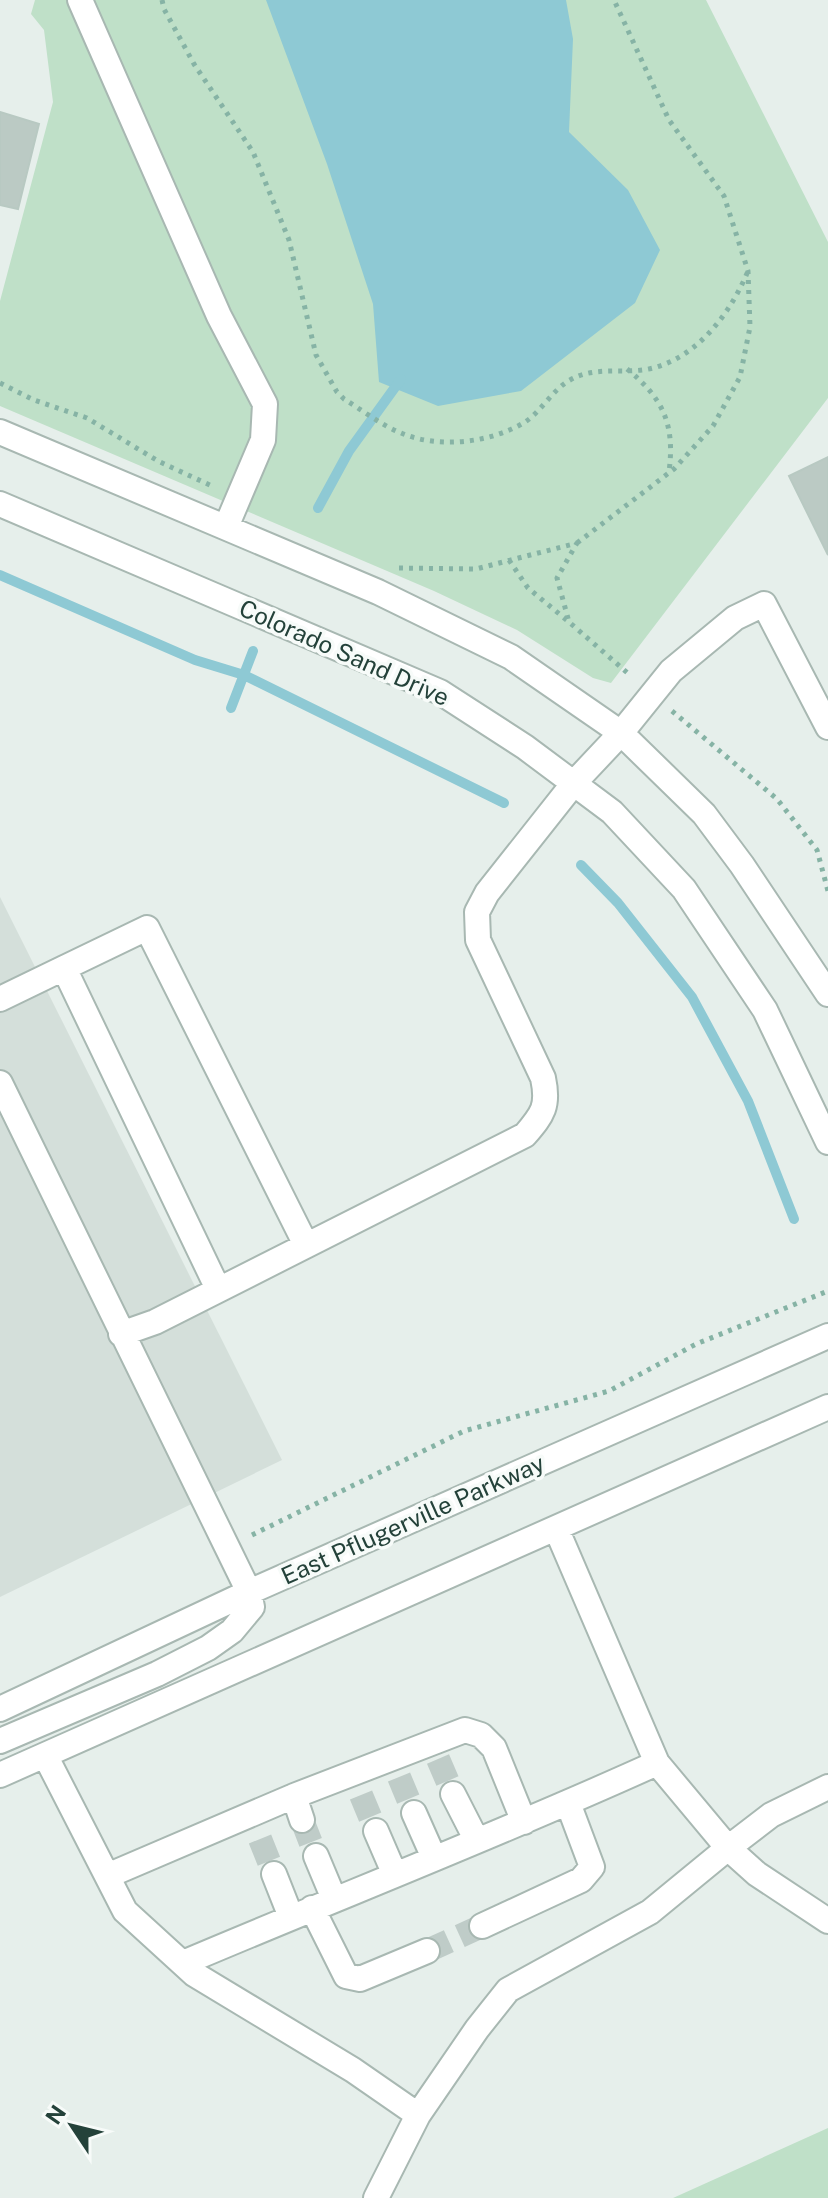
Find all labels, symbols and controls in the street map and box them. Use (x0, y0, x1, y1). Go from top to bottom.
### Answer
street label: Colorado Sand Drive (235, 593, 454, 711)
street label: East Pflugerville Parkway (277, 1448, 549, 1590)
north arrow (32, 2086, 112, 2166)
text: N (40, 2100, 71, 2129)

